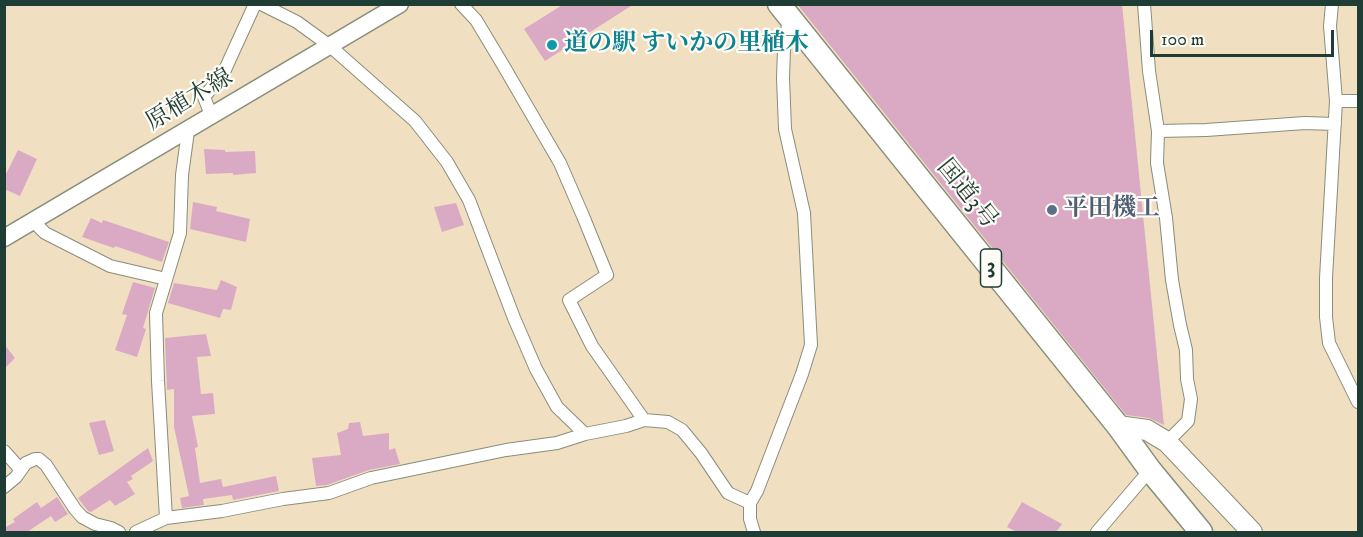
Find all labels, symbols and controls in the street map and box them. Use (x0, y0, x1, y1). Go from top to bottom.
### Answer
scale bar (1153, 18, 1338, 56)
text: 100 m (1161, 29, 1204, 51)
place label: 道の駅 すいかの里植木 (564, 31, 809, 59)
marker: 道の駅 すいかの里植木 (545, 38, 559, 52)
street label: 原植木線 (141, 64, 239, 138)
street label: 国道3号 (929, 154, 1003, 236)
place label: 平田機工 (1064, 196, 1160, 224)
marker: 平田機工 (1045, 203, 1059, 217)
road number: 3 (980, 249, 1002, 287)

